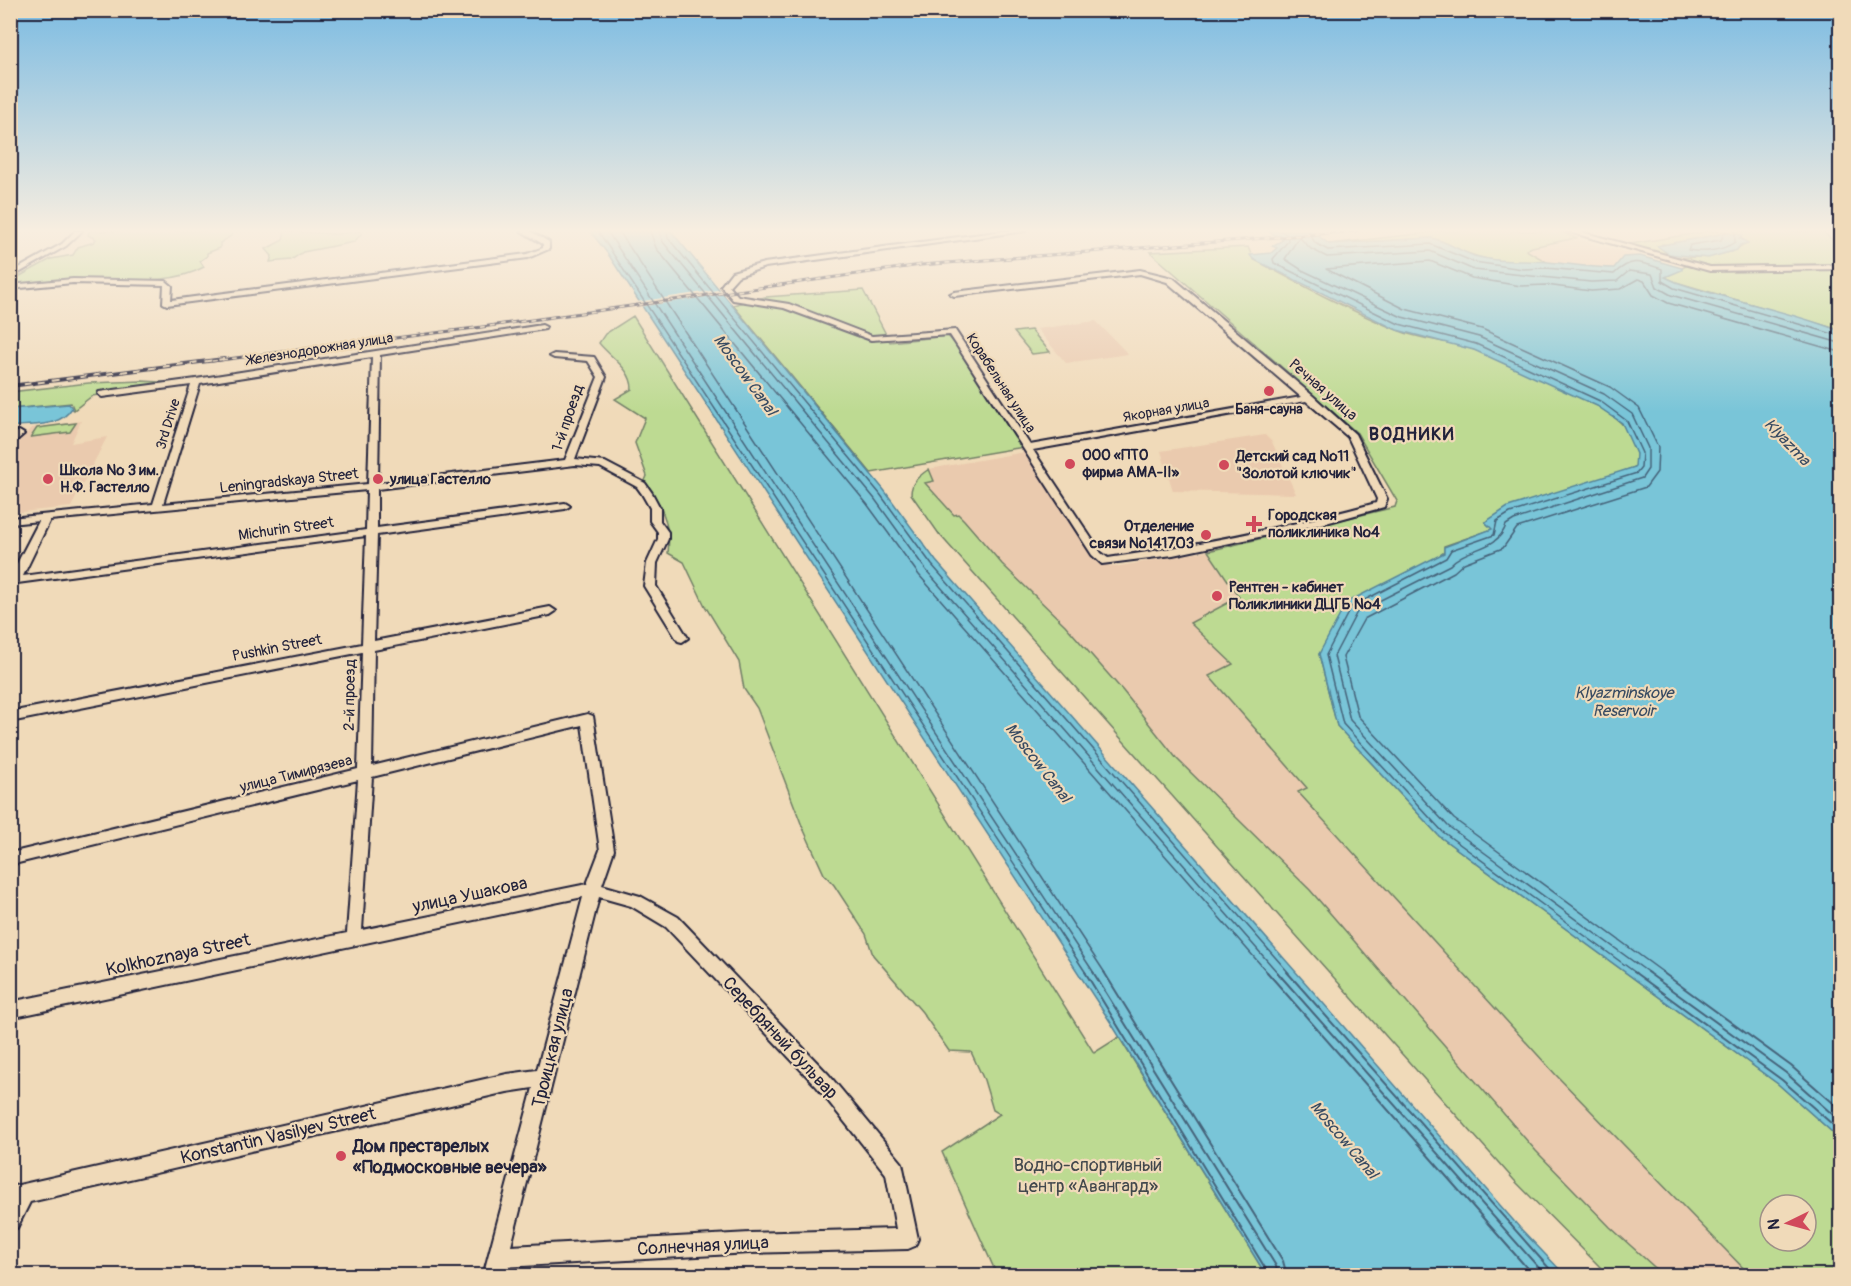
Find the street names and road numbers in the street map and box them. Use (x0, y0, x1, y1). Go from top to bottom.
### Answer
street label: Железнодорожная улица (244, 329, 394, 369)
street label: Корабельная улица (963, 330, 1039, 436)
street label: Речная улица (1285, 355, 1361, 425)
street label: 1-й проезд (548, 382, 588, 454)
street label: Якорная улица (1121, 394, 1211, 426)
street label: 3rd Drive (152, 396, 184, 452)
street label: Leningradskaya Street (219, 464, 360, 498)
street label: Michurin Street (237, 513, 336, 545)
street label: Pushkin Street (231, 630, 324, 666)
street label: 2-й проезд (340, 659, 360, 731)
street label: улица Тимирязева (237, 751, 354, 797)
street label: улица Ушакова (409, 872, 530, 919)
street label: Kolkhoznaya Street (104, 928, 253, 982)
street label: Серебряный бульвар (717, 972, 843, 1104)
street label: Троицкая улица (527, 986, 579, 1110)
street label: Konstantin Vasilyev Street (178, 1102, 379, 1170)
street label: Солнечная улица (637, 1231, 769, 1261)

